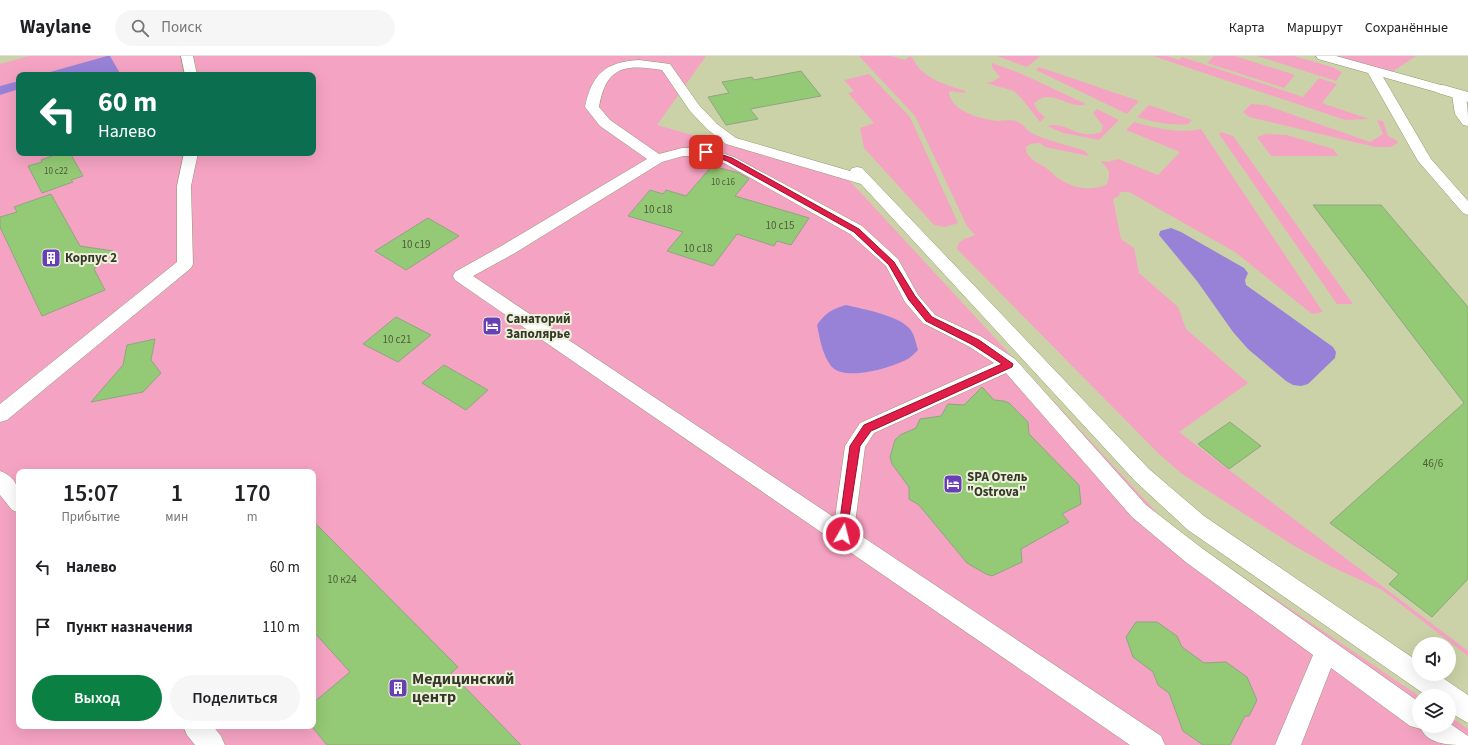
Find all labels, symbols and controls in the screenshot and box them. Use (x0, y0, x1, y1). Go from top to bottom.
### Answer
search box (115, 10, 395, 46)
text: Waylane (20, 14, 91, 41)
icon: search (129, 17, 151, 39)
text: Поиск (161, 17, 202, 38)
text: Карта (1229, 18, 1265, 38)
text: Маршрут (1287, 18, 1343, 38)
text: Сохранённые (1365, 18, 1448, 38)
text: 60 m (98, 82, 157, 122)
icon: left (32, 88, 84, 140)
text: Налево (98, 119, 156, 144)
pin (689, 135, 723, 169)
icon: arrive (695, 141, 717, 163)
house number: 10 с22 (44, 165, 68, 178)
house number: 10 с16 (711, 176, 735, 189)
house number: 10 с18 (643, 202, 673, 217)
house number: 10 с15 (765, 218, 795, 233)
house number: 10 с19 (401, 237, 431, 252)
house number: 10 с18 (683, 241, 713, 256)
building icon: Корпус 2 (40, 247, 62, 269)
place label: Корпус 2 (65, 249, 117, 267)
place label: Санаторий Заполярье (506, 310, 571, 343)
hotel icon: Санаторий Заполярье (481, 315, 503, 337)
house number: 10 с21 (382, 332, 412, 347)
house number: 46/6 (1423, 456, 1444, 471)
place label: SPA Отель "Ostrova" (967, 468, 1028, 501)
hotel icon: SPA Отель "Ostrova" (942, 473, 964, 495)
text: 15:07 (63, 476, 119, 511)
text: 1 (171, 476, 183, 511)
text: 170 (234, 476, 271, 511)
text: Прибытие (61, 508, 120, 526)
text: мин (165, 508, 188, 526)
text: m (247, 508, 257, 526)
position arrow (822, 513, 864, 555)
icon: left (32, 556, 54, 578)
text: Налево (66, 557, 117, 578)
text: 60 m (270, 557, 300, 578)
house number: 10 к24 (327, 572, 357, 587)
icon: arrive (32, 616, 54, 638)
text: Пункт назначения (66, 617, 193, 638)
text: 110 m (262, 617, 300, 638)
map controls (1412, 637, 1456, 733)
button: sound (1412, 637, 1456, 681)
place label: Медицинский центр (412, 668, 514, 708)
button: Выход (32, 675, 162, 721)
button: Поделиться (170, 675, 300, 721)
building icon: Медицинский центр (387, 677, 409, 699)
button: layers (1412, 689, 1456, 733)

